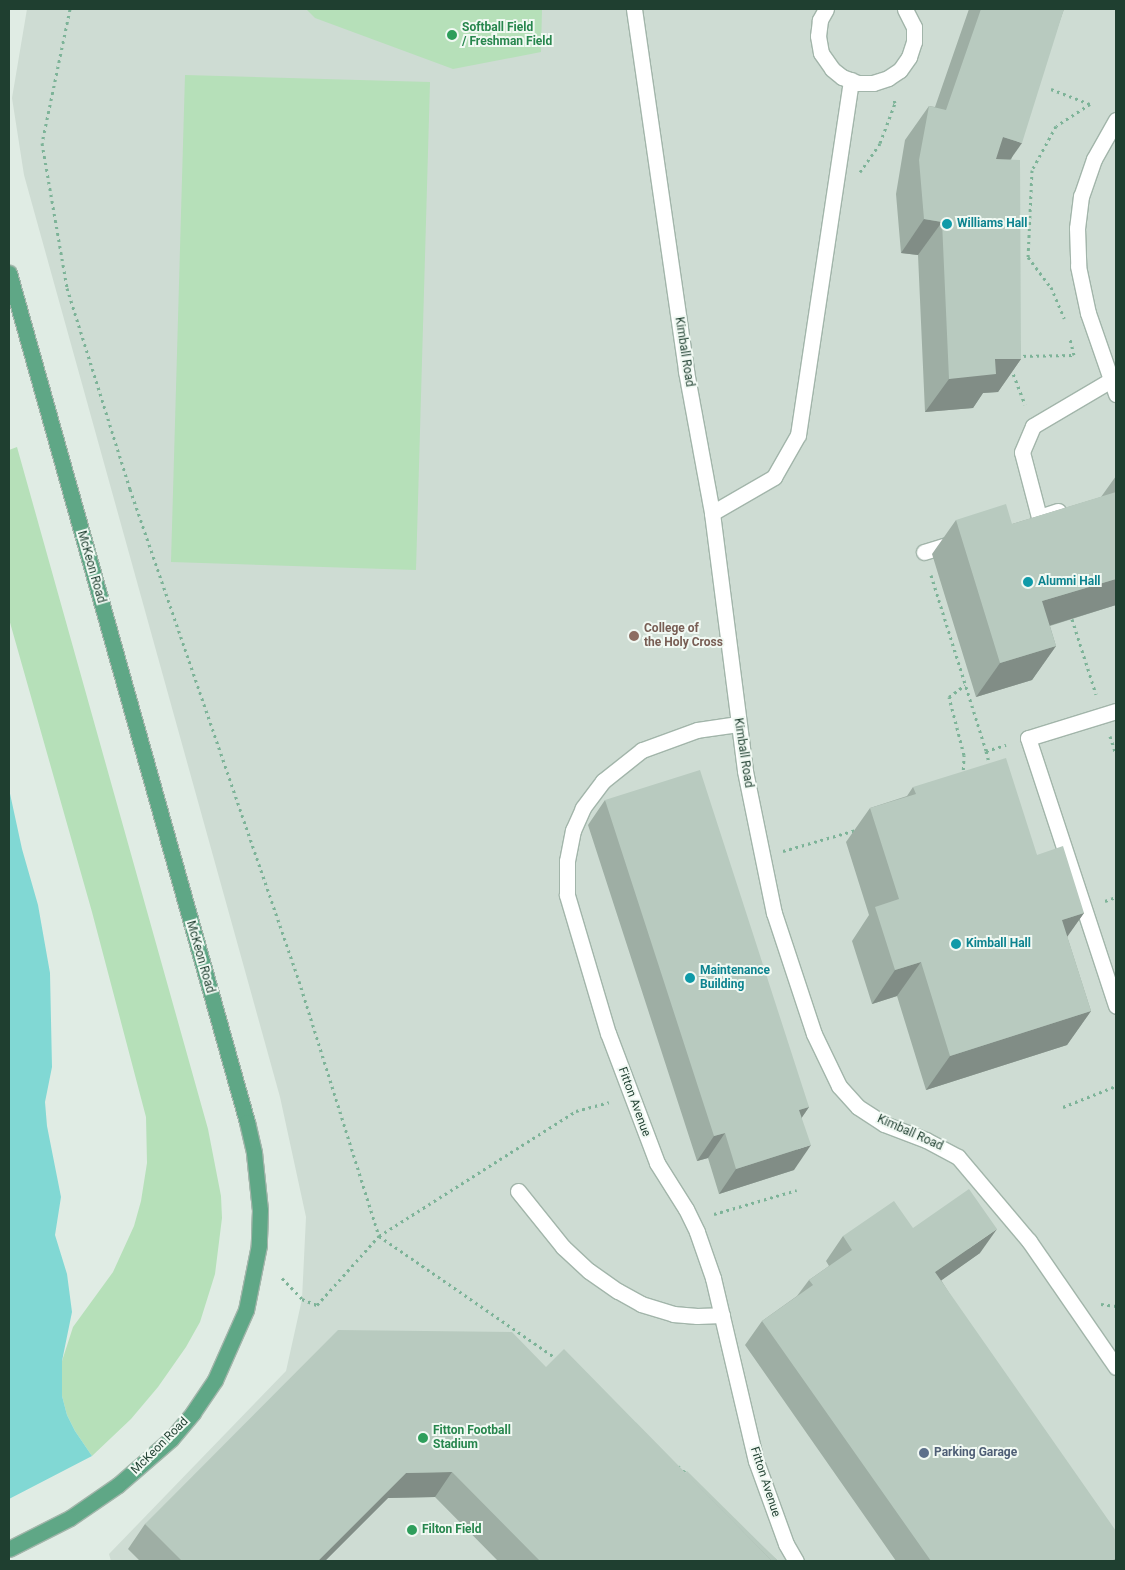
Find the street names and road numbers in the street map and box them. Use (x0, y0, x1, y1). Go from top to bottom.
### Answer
street label: Kimball Road (671, 316, 697, 388)
street label: McKeon Road (74, 529, 108, 605)
street label: Kimball Road (730, 717, 756, 789)
street label: McKeon Road (183, 919, 217, 995)
street label: Fitton Avenue (615, 1065, 653, 1139)
street label: Kimball Road (875, 1112, 945, 1154)
street label: McKeon Road (129, 1415, 191, 1477)
street label: Fitton Avenue (747, 1445, 783, 1519)

